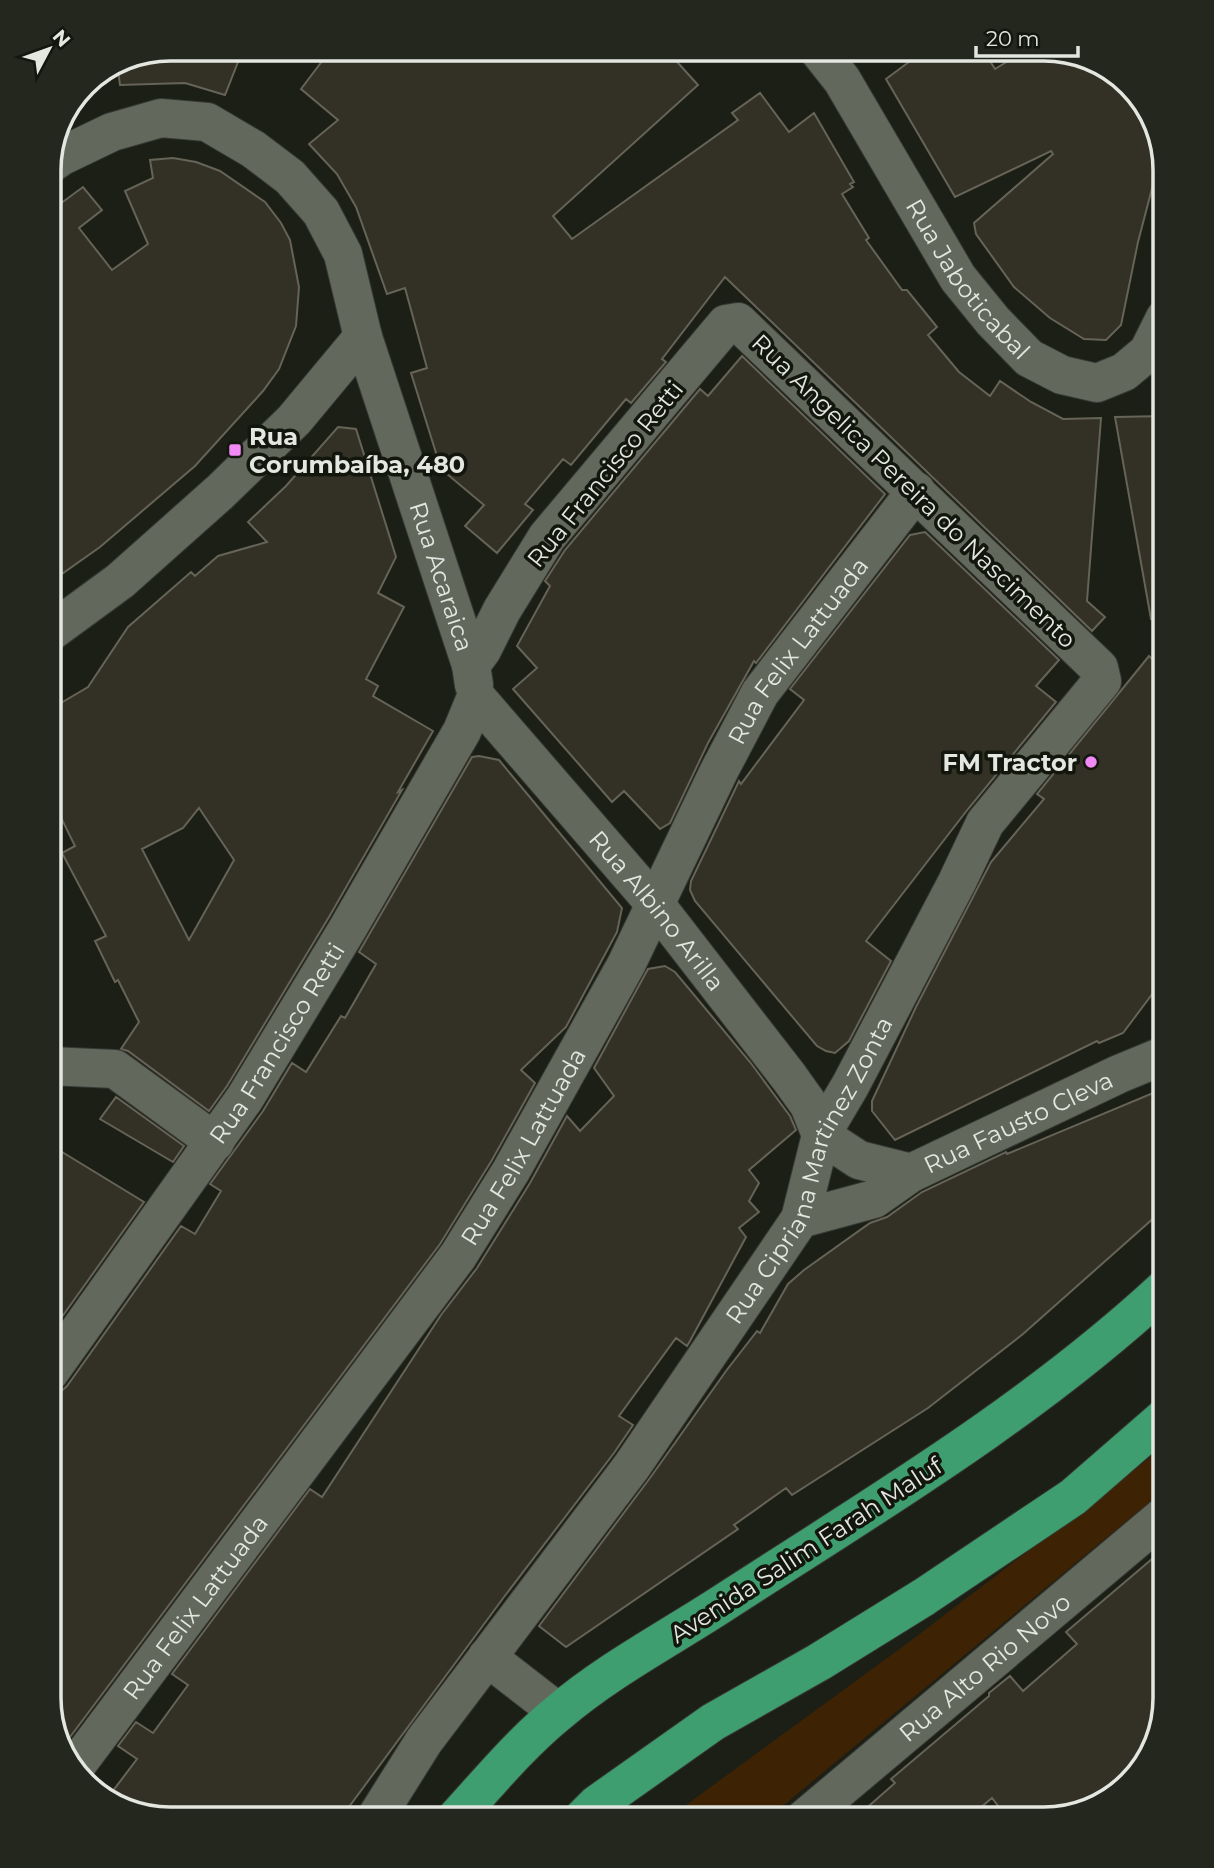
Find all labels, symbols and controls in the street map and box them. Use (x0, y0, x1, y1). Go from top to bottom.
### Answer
north arrow (14, 14, 84, 84)
scale bar (976, 14, 1078, 58)
text: N (48, 25, 75, 52)
text: 20 m (986, 26, 1040, 51)
street label: Rua Jaboticabal (900, 193, 1036, 365)
street label: Rua Angelica Pereira do Nascimento (746, 328, 1082, 654)
street label: Rua Francisco Retti (521, 375, 689, 573)
place label: Rua Corumbaíba, 480 (249, 422, 465, 479)
marker: Rua Corumbaíba, 480 (227, 442, 243, 458)
street label: Rua Acaraica (404, 498, 480, 655)
street label: Rua Felix Lattuada (721, 551, 874, 749)
place label: FM Tractor (943, 748, 1077, 777)
marker: FM Tractor (1083, 754, 1099, 770)
street label: Rua Albino Arilla (583, 824, 731, 996)
street label: Rua Francisco Retti (203, 937, 350, 1149)
street label: Rua Cipriana Martinez Zonta (719, 1012, 898, 1329)
street label: Rua Felix Lattuada (454, 1043, 591, 1250)
street label: Rua Fausto Cleva (919, 1065, 1117, 1179)
street label: Avenida Salim Farah Maluf (664, 1451, 948, 1649)
street label: Rua Felix Lattuada (116, 1509, 274, 1705)
street label: Rua Alto Rio Novo (893, 1587, 1076, 1747)

